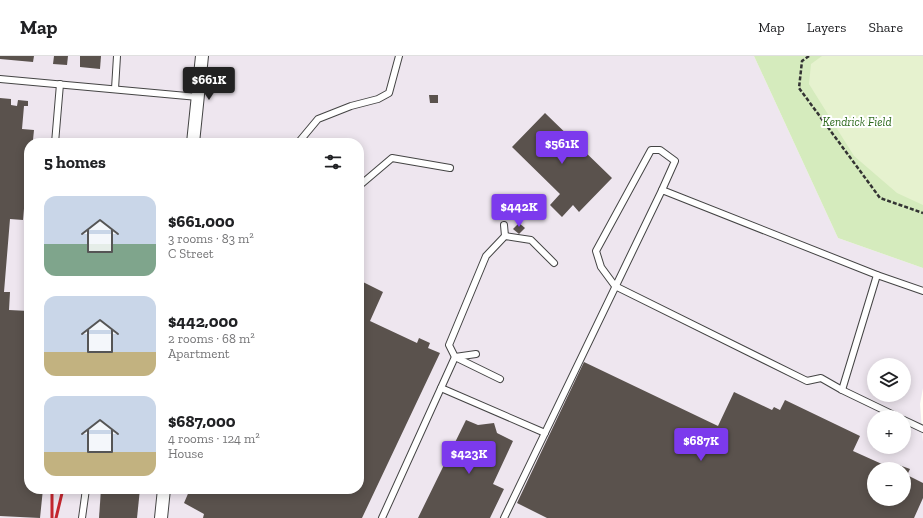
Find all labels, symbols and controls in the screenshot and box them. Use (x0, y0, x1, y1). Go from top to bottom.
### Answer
text: Map (20, 16, 57, 39)
text: Map (758, 19, 785, 36)
text: Layers (807, 19, 846, 36)
text: Share (868, 19, 903, 36)
pin: $661K (181, 67, 237, 101)
text: $661K (192, 72, 226, 87)
park label: Kendrick Field (822, 115, 892, 129)
pin: $561K (534, 131, 590, 165)
text: $561K (545, 136, 579, 151)
icon: filters (322, 151, 344, 173)
text: 5 homes (44, 152, 106, 172)
pin: $442K (491, 194, 547, 228)
text: $442K (501, 199, 537, 214)
text: $661,000 (168, 211, 235, 231)
icon: home (76, 212, 124, 260)
text: 3 rooms · 83 m² (168, 231, 254, 246)
text: C Street (168, 246, 214, 261)
text: $442,000 (168, 311, 238, 331)
icon: home (76, 312, 124, 360)
text: 2 rooms · 68 m² (168, 331, 255, 346)
text: Apartment (168, 346, 230, 361)
map controls (867, 358, 911, 506)
button: layers (867, 358, 911, 402)
button: + (867, 410, 911, 454)
text: $687,000 (168, 411, 236, 431)
icon: home (76, 412, 124, 460)
pin: $687K (673, 428, 729, 462)
text: 4 rooms · 124 m² (168, 431, 260, 446)
text: $687K (683, 433, 719, 448)
pin: $423K (441, 441, 497, 475)
text: House (168, 446, 203, 461)
text: $423K (451, 446, 487, 461)
button: − (867, 462, 911, 506)

